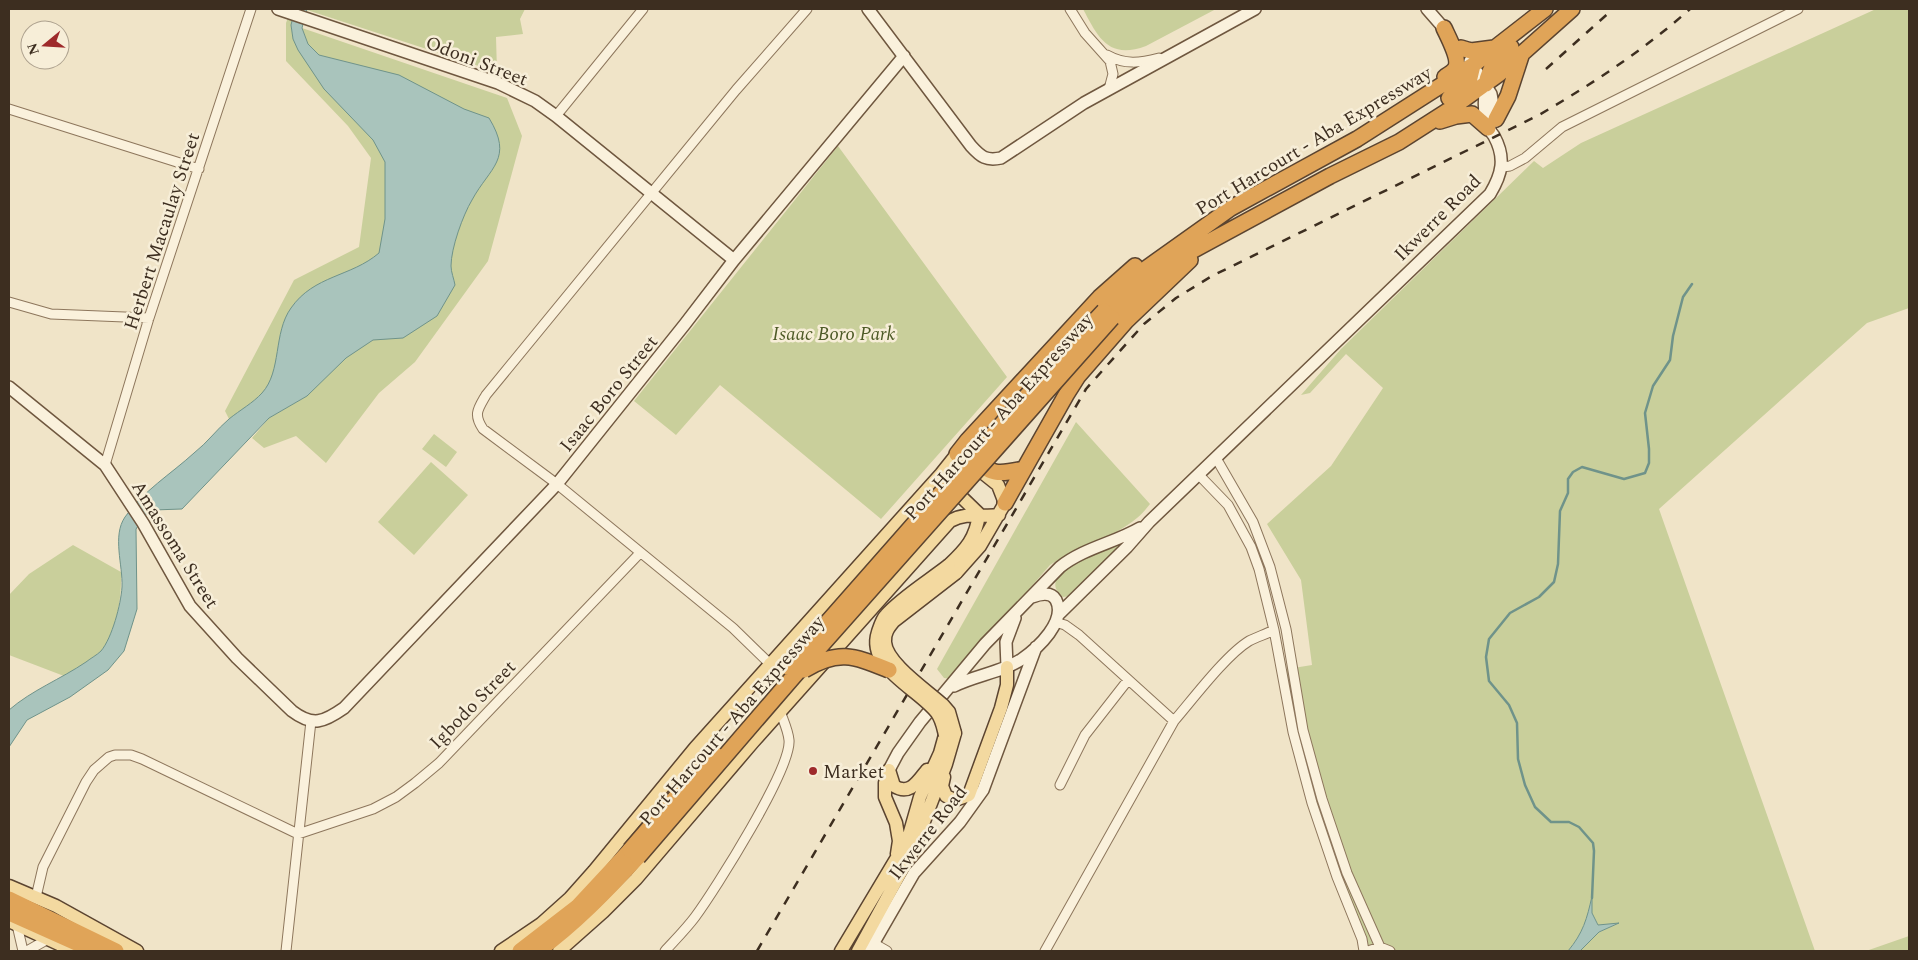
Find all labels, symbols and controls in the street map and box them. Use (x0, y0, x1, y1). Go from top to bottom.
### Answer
north arrow (20, 20, 70, 70)
street label: Odoni Street (421, 29, 532, 94)
text: N (21, 40, 45, 58)
street label: Port Harcourt - Aba Expressway (1190, 59, 1438, 223)
street label: Herbert Macaulay Street (117, 129, 208, 334)
street label: Ikwerre Road (1388, 168, 1488, 268)
street label: Port Harcourt - Aba Expressway (898, 306, 1101, 527)
park label: Isaac Boro Park (772, 320, 896, 349)
street label: Isaac Boro Street (553, 329, 666, 459)
street label: Amassoma Street (124, 475, 226, 615)
street label: Port Harcourt - Aba Expressway (632, 609, 833, 833)
street label: Igbodo Street (423, 654, 523, 756)
place label: Market (823, 758, 884, 787)
marker: Market (807, 765, 819, 777)
street label: Ikwerre Road (882, 779, 975, 887)

